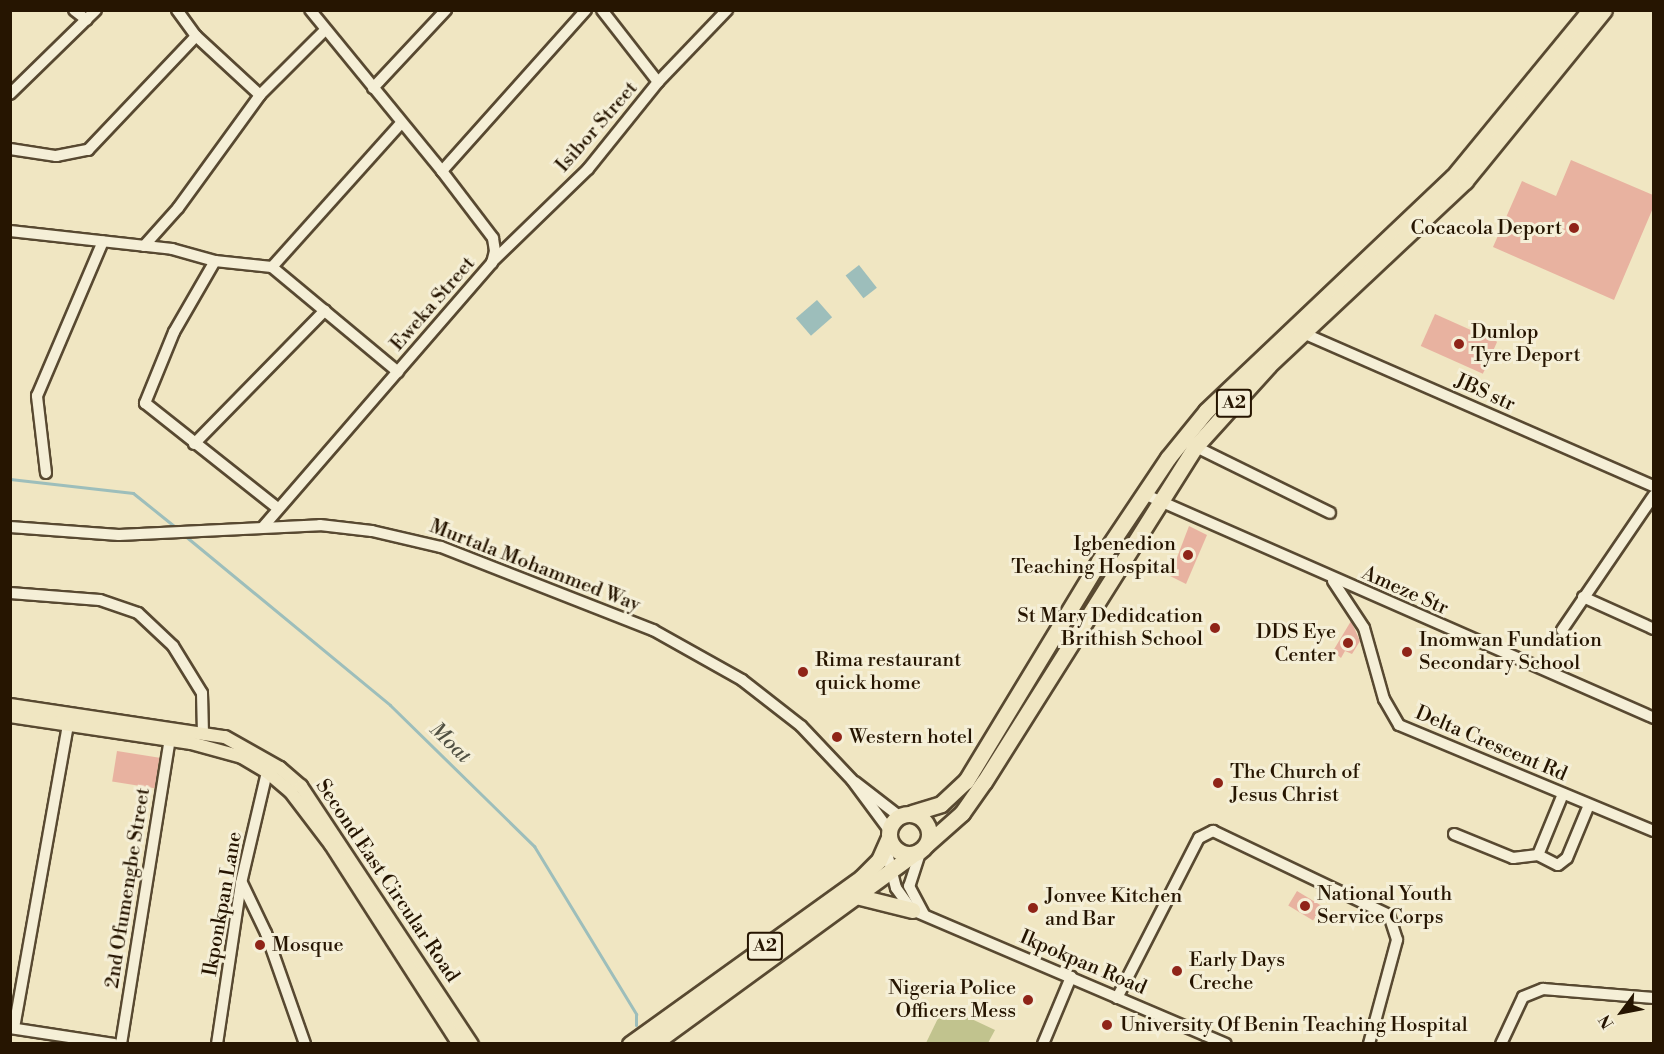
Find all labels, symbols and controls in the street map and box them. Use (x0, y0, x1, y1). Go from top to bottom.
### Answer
street label: Isibor Street (551, 77, 643, 177)
place label: Cocacola Deport (1411, 216, 1562, 240)
marker: Cocacola Deport (1567, 221, 1581, 235)
street label: Eweka Street (385, 252, 481, 356)
place label: Dunlop Tyre Deport (1471, 320, 1580, 367)
marker: Dunlop Tyre Deport (1452, 337, 1466, 351)
street label: JBS str (1451, 369, 1519, 417)
road number: A2 (1214, 388, 1254, 418)
street label: Murtala Mohammed Way (426, 515, 644, 617)
place label: Igbenedion Teaching Hospital (1011, 532, 1176, 579)
marker: Igbenedion Teaching Hospital (1181, 548, 1195, 562)
street label: Ameze Str (1358, 561, 1452, 621)
place label: St Mary Dedidcation Brithish School (1017, 604, 1203, 651)
place label: DDS Eye Center (1256, 620, 1336, 667)
marker: St Mary Dedidcation Brithish School (1208, 621, 1222, 635)
place label: Inomwan Fundation Secondary School (1419, 628, 1602, 675)
marker: DDS Eye Center (1341, 636, 1355, 650)
marker: Inomwan Fundation Secondary School (1400, 645, 1414, 659)
place label: Rima restaurant quick home (815, 648, 961, 695)
marker: Rima restaurant quick home (796, 665, 810, 679)
street label: Delta Crescent Rd (1411, 701, 1571, 787)
water label: Moat (424, 717, 476, 769)
place label: Western hotel (849, 725, 973, 749)
marker: Western hotel (830, 730, 844, 744)
place label: The Church of Jesus Christ (1230, 760, 1359, 807)
street label: Second East Circular Road (310, 775, 464, 987)
marker: The Church of Jesus Christ (1211, 776, 1225, 790)
street label: 2nd Ofumengbe Street (100, 786, 156, 990)
street label: Ikponkpan Lane (198, 830, 248, 978)
place label: National Youth Service Corps (1317, 882, 1452, 929)
place label: Jonvee Kitchen and Bar (1045, 885, 1182, 932)
marker: National Youth Service Corps (1298, 899, 1312, 913)
marker: Jonvee Kitchen and Bar (1026, 901, 1040, 915)
street label: Ikpokpan Road (1016, 926, 1150, 1000)
road number: A2 (746, 931, 784, 961)
place label: Mosque (272, 933, 344, 957)
marker: Mosque (253, 938, 267, 952)
place label: Early Days Creche (1189, 948, 1285, 995)
marker: Early Days Creche (1170, 964, 1184, 978)
place label: Nigeria Police Officers Mess (888, 976, 1016, 1023)
north arrow (1592, 982, 1652, 1042)
marker: Nigeria Police Officers Mess (1021, 993, 1035, 1007)
text: N (1595, 1011, 1619, 1032)
place label: University Of Benin Teaching Hospital (1120, 1013, 1468, 1037)
marker: University Of Benin Teaching Hospital (1098, 1016, 1116, 1034)

